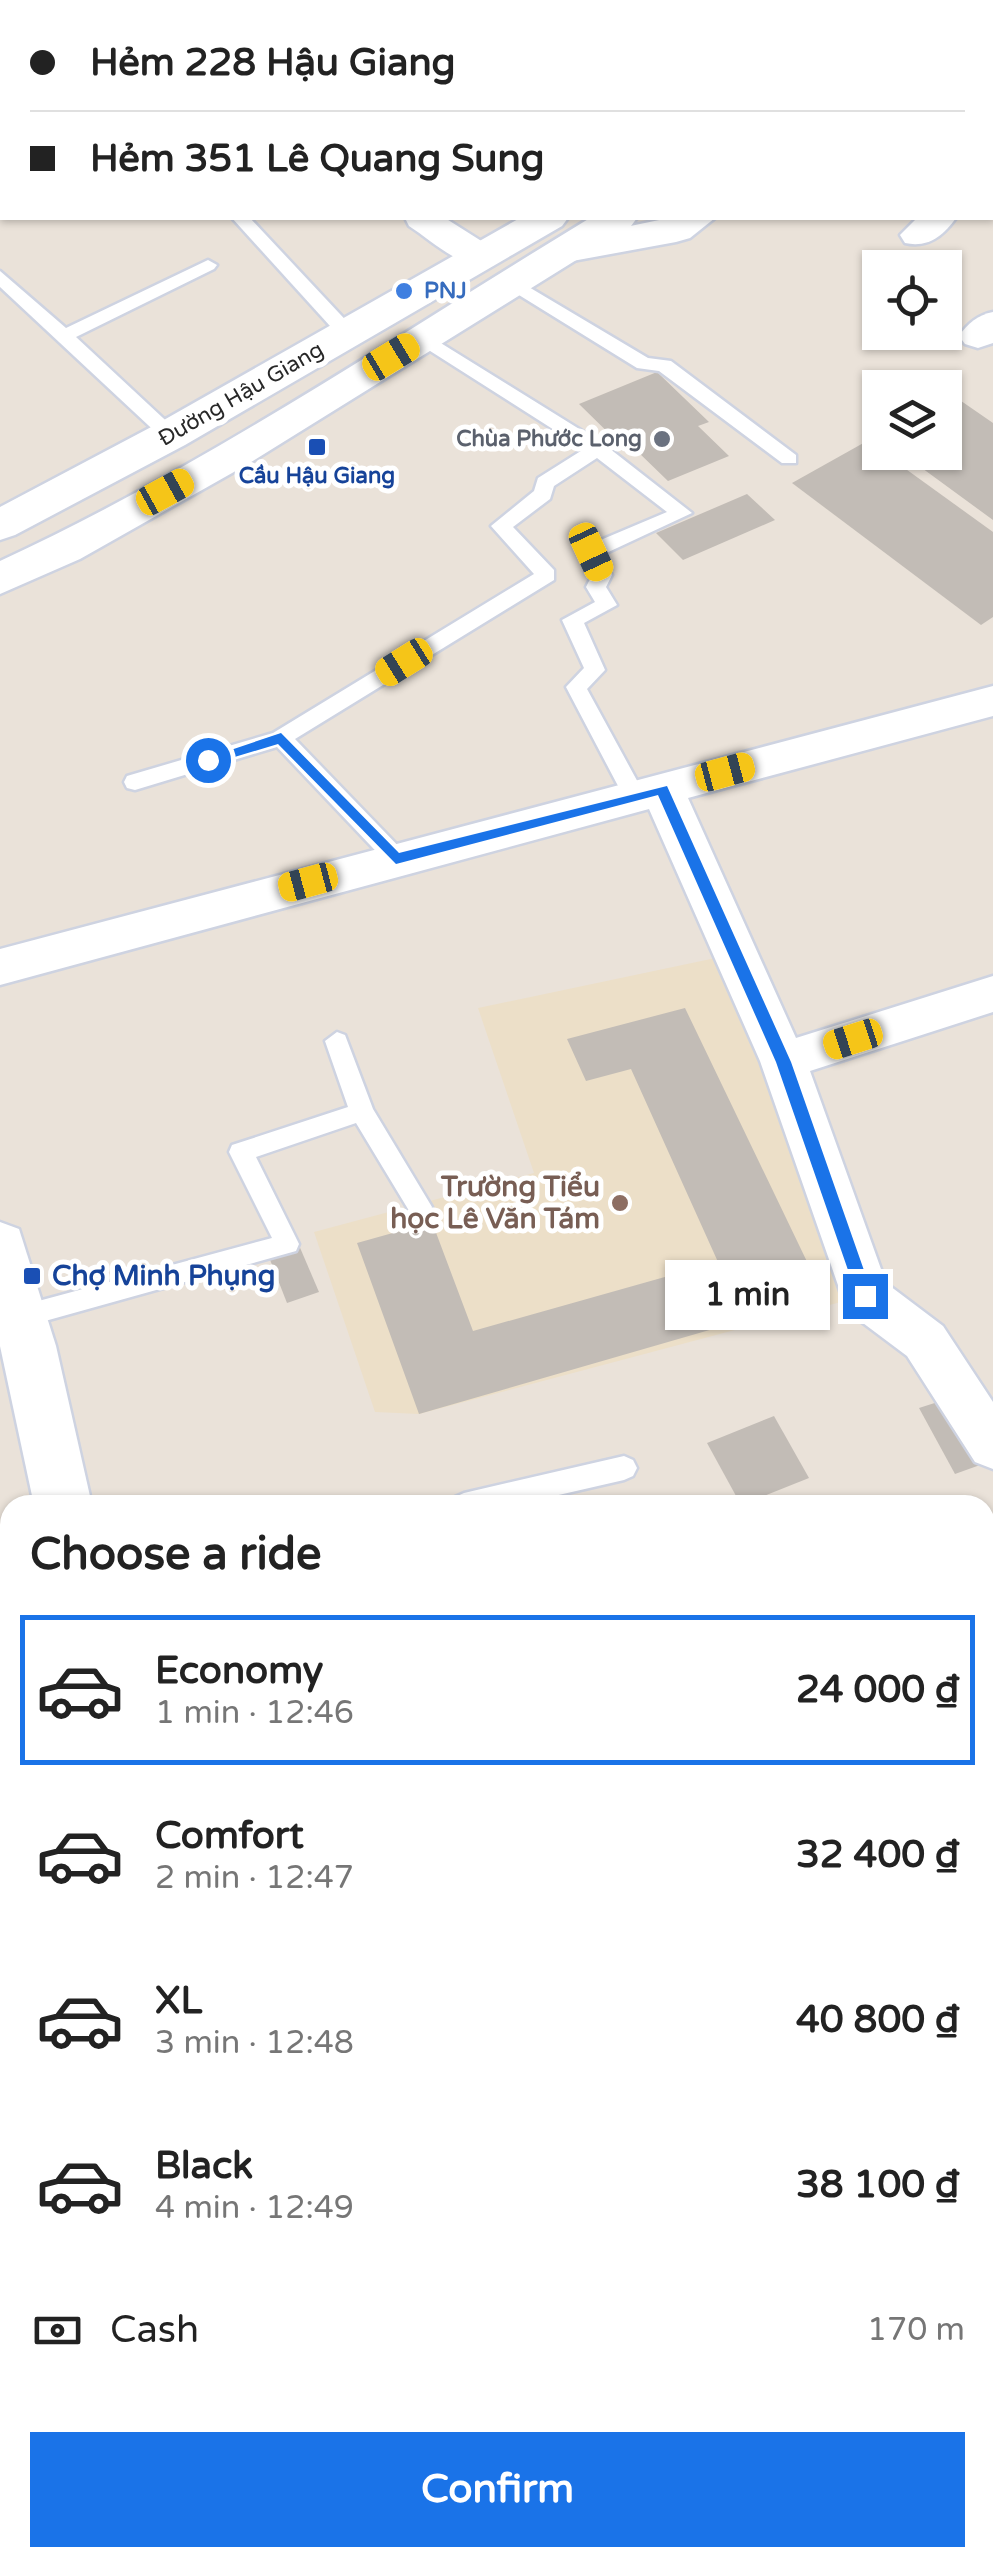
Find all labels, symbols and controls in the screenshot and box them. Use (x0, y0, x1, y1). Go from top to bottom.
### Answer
text: Hẻm 228 Hậu Giang (90, 40, 456, 86)
text: Hẻm 351 Lê Quang Sung (90, 136, 545, 182)
map controls (862, 250, 962, 470)
button: locate (862, 250, 962, 350)
place label: PNJ (424, 278, 467, 304)
marker: PNJ (393, 280, 415, 302)
car (358, 329, 424, 385)
street label: Đường Hậu Giang (154, 336, 328, 452)
button: layers (862, 370, 962, 470)
place label: Chùa Phước Long (456, 426, 642, 452)
marker: Chùa Phước Long (651, 428, 673, 450)
marker: Cầu Hậu Giang (306, 436, 328, 458)
place label: Cầu Hậu Giang (239, 463, 395, 489)
car (131, 464, 199, 520)
car (565, 518, 617, 586)
car (371, 633, 437, 691)
route start (186, 738, 231, 783)
car (692, 750, 758, 794)
car (275, 860, 341, 904)
car (820, 1015, 886, 1063)
place label: Trường Tiểu học Lê Văn Tám (390, 1170, 600, 1236)
marker: Trường Tiểu học Lê Văn Tám (609, 1192, 631, 1214)
place label: Chợ Minh Phụng (52, 1259, 275, 1293)
callout: 1 min (665, 1261, 830, 1331)
marker: Chợ Minh Phụng (21, 1265, 43, 1287)
route end (843, 1274, 888, 1319)
text: 1 min (705, 1276, 790, 1314)
text: Choose a ride (30, 1528, 321, 1582)
icon: car (35, 1645, 125, 1735)
text: Economy (155, 1648, 323, 1694)
text: 24 000 ₫ (796, 1667, 960, 1713)
text: 1 min · 12:46 (155, 1694, 354, 1732)
icon: car (35, 1810, 125, 1900)
text: Comfort (155, 1813, 304, 1859)
text: 32 400 ₫ (796, 1832, 960, 1878)
text: 2 min · 12:47 (155, 1859, 354, 1897)
icon: car (35, 1975, 125, 2065)
text: XL (155, 1978, 202, 2024)
text: 40 800 ₫ (796, 1997, 960, 2043)
text: 3 min · 12:48 (155, 2024, 354, 2062)
icon: car (35, 2140, 125, 2230)
text: Black (155, 2143, 253, 2189)
text: 38 100 ₫ (796, 2162, 960, 2208)
text: 4 min · 12:49 (155, 2189, 354, 2227)
icon: cash (30, 2303, 85, 2358)
text: Cash (110, 2307, 199, 2353)
text: 170 m (867, 2311, 965, 2349)
button: Confirm (30, 2432, 965, 2547)

